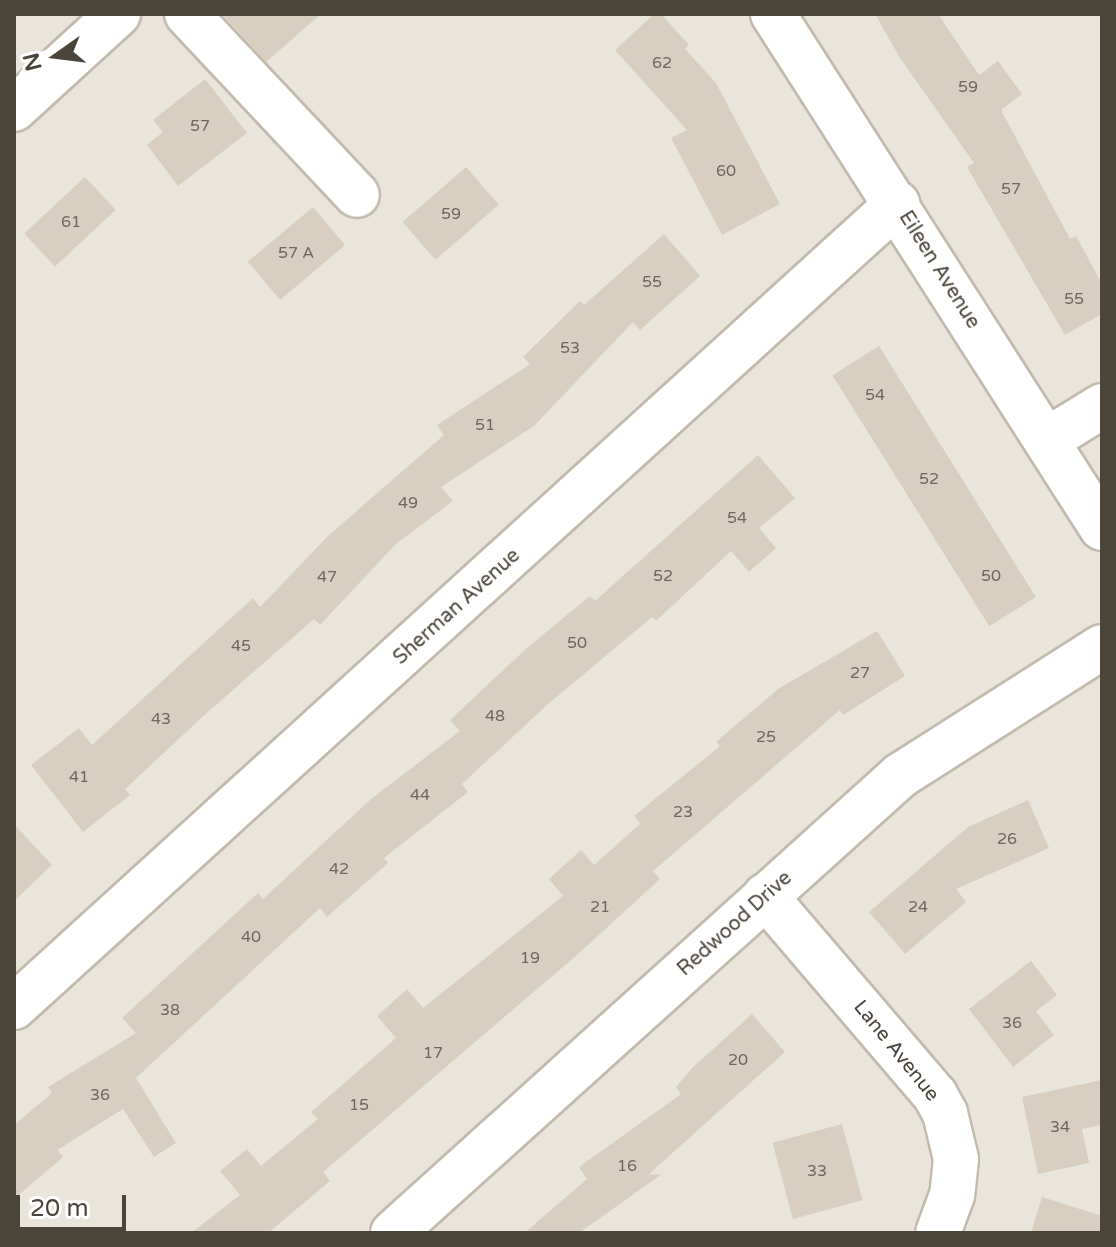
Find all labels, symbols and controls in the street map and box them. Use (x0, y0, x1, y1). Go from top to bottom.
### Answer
north arrow (16, 16, 96, 96)
text: N (18, 50, 47, 74)
house number: 62 (652, 53, 672, 73)
house number: 59 (958, 77, 978, 97)
house number: 57 (190, 116, 210, 136)
house number: 60 (716, 161, 736, 181)
house number: 57 (1001, 179, 1021, 199)
house number: 59 (441, 204, 461, 224)
street label: Eileen Avenue (893, 207, 985, 333)
house number: 61 (61, 212, 81, 232)
house number: 57 A (278, 243, 314, 263)
house number: 55 (642, 272, 662, 292)
house number: 55 (1064, 289, 1084, 309)
house number: 53 (560, 338, 580, 358)
house number: 54 (865, 385, 885, 405)
house number: 51 (475, 415, 495, 435)
house number: 52 (919, 469, 939, 489)
house number: 49 (398, 493, 418, 513)
house number: 54 (727, 508, 747, 528)
street label: Sherman Avenue (389, 544, 525, 670)
house number: 52 (653, 566, 673, 586)
house number: 50 (981, 566, 1001, 586)
house number: 47 (317, 567, 337, 587)
house number: 50 (567, 633, 587, 653)
house number: 45 (231, 636, 251, 656)
house number: 27 (850, 663, 870, 683)
house number: 48 (485, 706, 505, 726)
house number: 43 (151, 709, 171, 729)
house number: 25 (756, 727, 776, 747)
house number: 41 (69, 767, 89, 787)
house number: 44 (410, 785, 430, 805)
house number: 23 (673, 802, 693, 822)
house number: 26 (997, 829, 1017, 849)
house number: 42 (329, 859, 349, 879)
street label: Redwood Drive (673, 866, 797, 982)
house number: 21 (590, 897, 610, 917)
house number: 24 (908, 897, 928, 917)
house number: 40 (241, 927, 261, 947)
house number: 19 (520, 948, 540, 968)
street label: Lane Avenue (848, 996, 944, 1106)
house number: 38 (160, 1000, 180, 1020)
house number: 36 (1002, 1013, 1022, 1033)
house number: 17 (423, 1043, 443, 1063)
house number: 20 (728, 1050, 748, 1070)
house number: 36 (90, 1085, 110, 1105)
house number: 15 (349, 1095, 369, 1115)
house number: 34 (1050, 1117, 1070, 1137)
house number: 16 (617, 1156, 637, 1176)
house number: 33 (807, 1161, 827, 1181)
scale bar (20, 1179, 130, 1229)
text: 20 m (30, 1194, 88, 1223)

